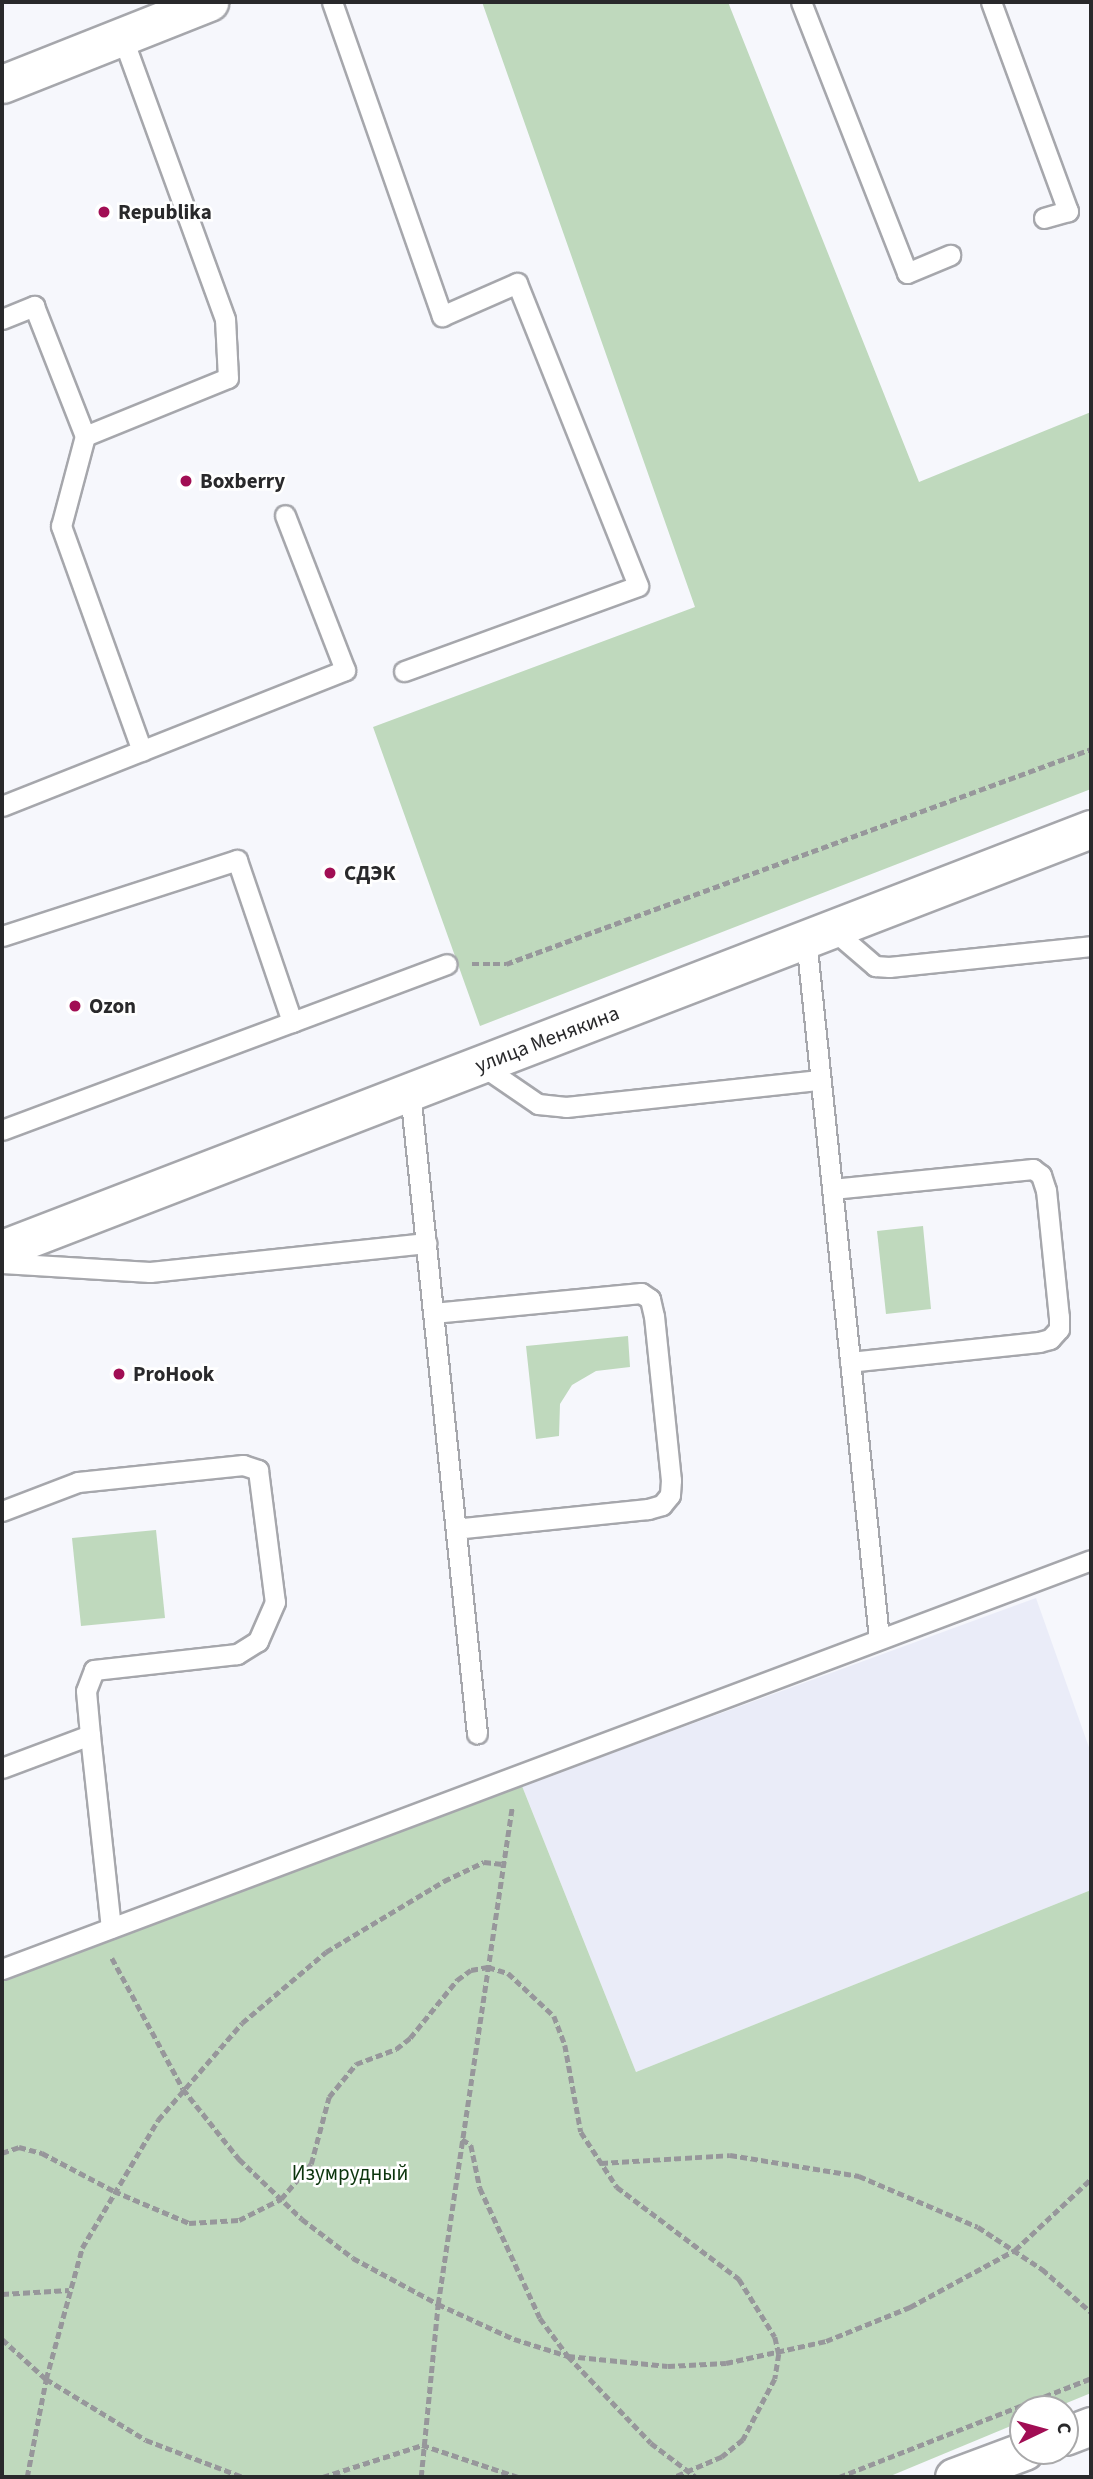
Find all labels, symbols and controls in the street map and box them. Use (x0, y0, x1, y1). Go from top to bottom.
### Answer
place label: Republika (118, 199, 212, 225)
marker: Republika (96, 204, 112, 220)
place label: Boxberry (200, 468, 285, 494)
marker: Boxberry (178, 473, 194, 489)
place label: СДЭК (344, 860, 395, 886)
marker: СДЭК (322, 865, 338, 881)
place label: Ozon (89, 993, 136, 1019)
marker: Ozon (67, 998, 83, 1014)
street label: улица Менякина (471, 1000, 623, 1078)
place label: ProHook (133, 1361, 214, 1387)
marker: ProHook (111, 1366, 127, 1382)
park label: Изумрудный (292, 2160, 408, 2186)
north arrow (1009, 2395, 1079, 2465)
text: С (1049, 2422, 1077, 2435)

